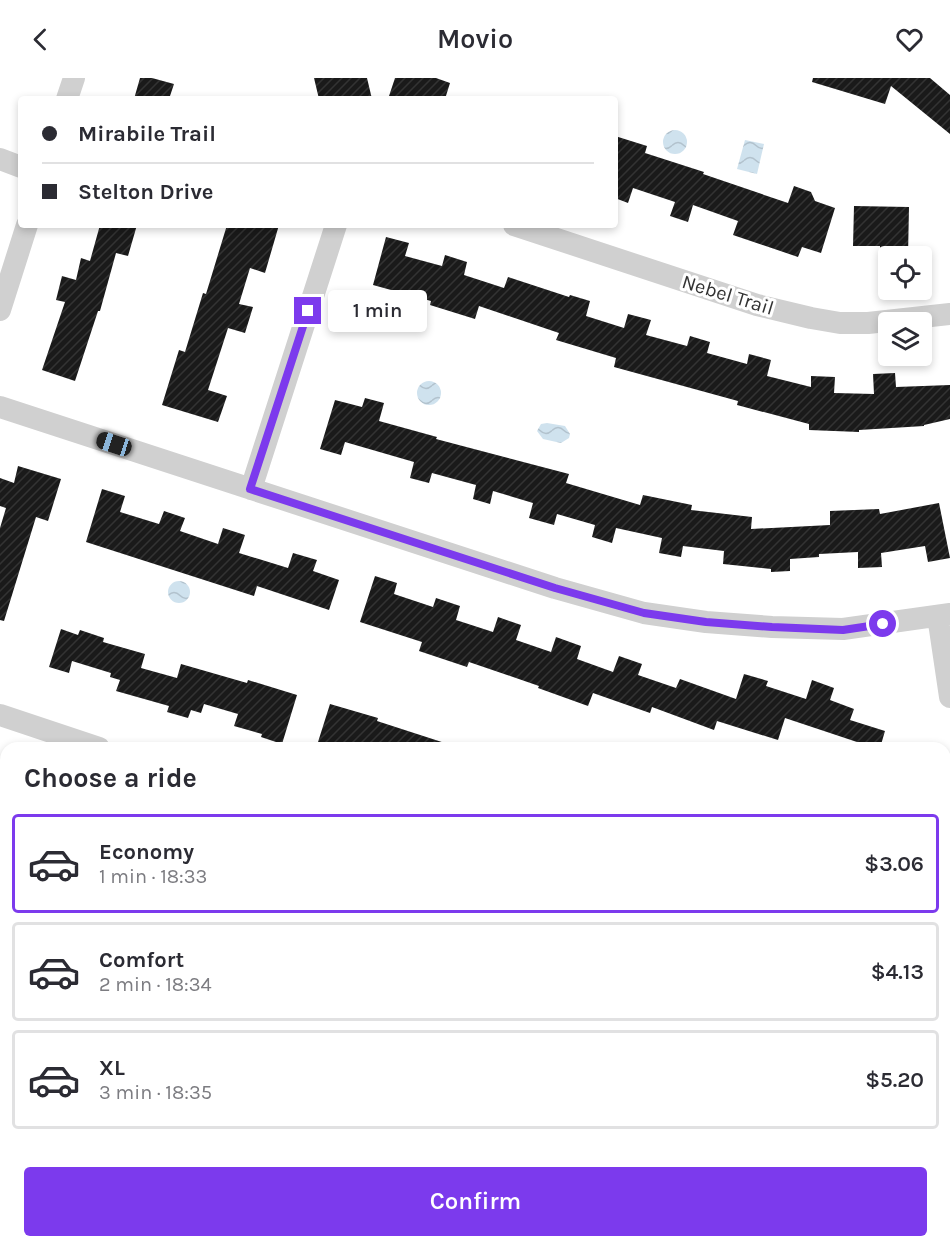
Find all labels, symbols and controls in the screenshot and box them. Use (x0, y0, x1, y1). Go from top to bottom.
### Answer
icon: back (24, 23, 57, 56)
text: Movio (437, 23, 513, 55)
icon: heart (893, 23, 926, 56)
text: Mirabile Trail (78, 121, 216, 147)
text: Stelton Drive (78, 179, 214, 205)
map controls (878, 246, 932, 366)
button: locate (878, 246, 932, 300)
street label: Nebel Trail (679, 270, 777, 320)
callout: 1 min (329, 290, 428, 332)
route end (294, 297, 321, 324)
text: 1 min (353, 299, 402, 322)
button: layers (878, 312, 932, 366)
car (94, 430, 134, 458)
route start (869, 610, 896, 637)
text: Choose a ride (24, 762, 197, 794)
icon: car (27, 837, 81, 891)
text: Economy (99, 839, 194, 865)
text: $3.06 (864, 851, 924, 877)
text: 1 min · 18:33 (99, 865, 207, 888)
icon: car (27, 945, 81, 999)
text: Comfort (99, 947, 184, 973)
text: $4.13 (871, 959, 924, 985)
text: 2 min · 18:34 (99, 973, 212, 996)
icon: car (27, 1053, 81, 1107)
text: XL (99, 1055, 125, 1081)
text: $5.20 (865, 1067, 924, 1093)
text: 3 min · 18:35 (99, 1081, 212, 1104)
button: Confirm (24, 1167, 927, 1236)

